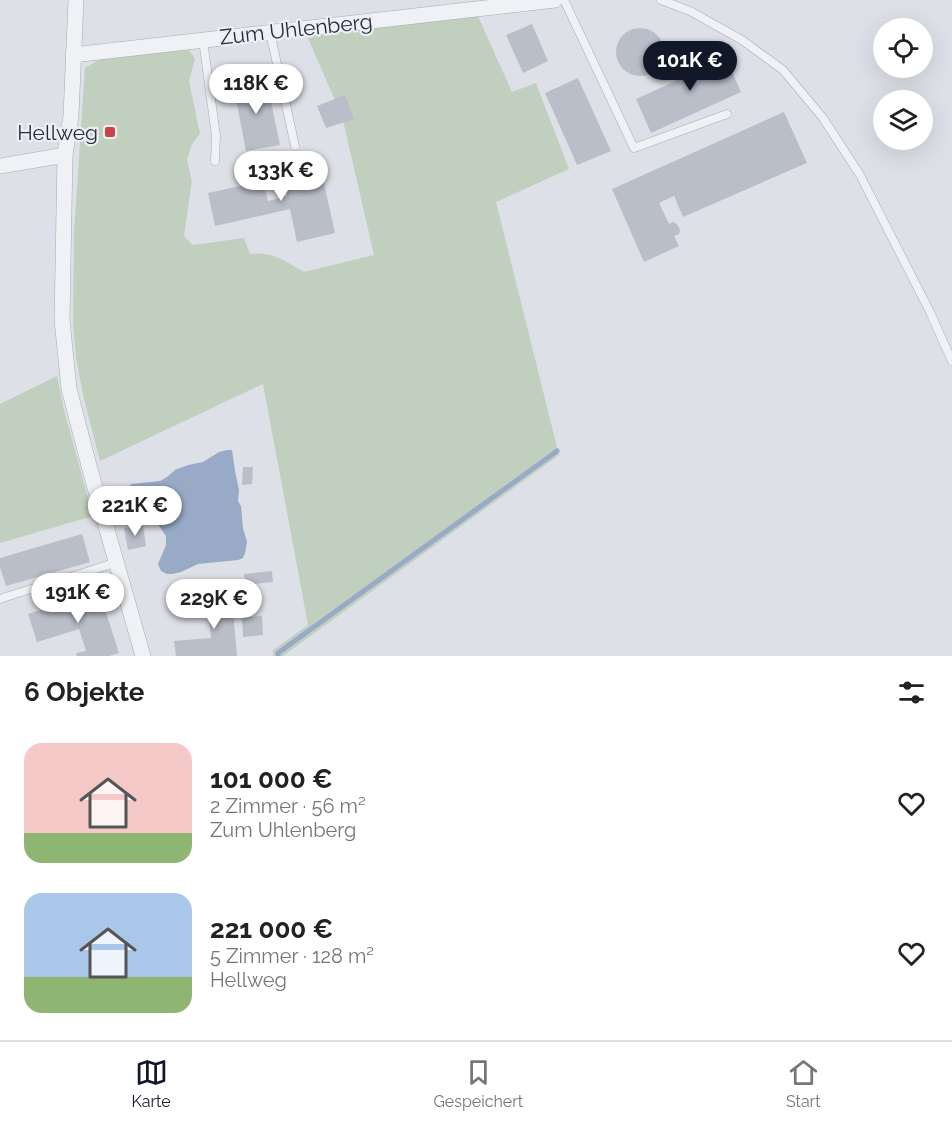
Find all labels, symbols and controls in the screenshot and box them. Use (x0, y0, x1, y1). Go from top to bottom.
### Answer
street label: Zum Uhlenberg (218, 9, 374, 49)
map controls (873, 18, 933, 150)
button: locate (873, 18, 933, 78)
pin: 101K € (641, 41, 739, 92)
text: 101K € (657, 48, 723, 72)
pin: 118K € (207, 64, 305, 115)
text: 118K € (223, 71, 289, 95)
button: layers (873, 90, 933, 150)
place label: Hellweg (17, 120, 98, 145)
marker: Hellweg (103, 125, 117, 139)
pin: 133K € (232, 151, 330, 202)
text: 133K € (248, 158, 314, 182)
pin: 221K € (86, 486, 184, 537)
text: 221K € (102, 493, 168, 517)
pin: 191K € (29, 573, 127, 624)
pin: 229K € (165, 579, 263, 630)
text: 191K € (45, 580, 111, 604)
text: 229K € (180, 586, 248, 610)
icon: filters (895, 676, 928, 709)
text: 6 Objekte (24, 677, 144, 707)
text: 101 000 € (210, 764, 333, 794)
icon: home (72, 767, 144, 839)
icon: heart (895, 787, 928, 820)
text: 2 Zimmer · 56 m² (210, 794, 366, 818)
text: Zum Uhlenberg (210, 818, 356, 842)
text: 221 000 € (210, 914, 333, 944)
icon: home (72, 917, 144, 989)
icon: heart (895, 937, 928, 970)
text: 5 Zimmer · 128 m² (210, 944, 374, 968)
text: Hellweg (210, 968, 287, 992)
tab: Karte (131, 1056, 171, 1111)
tab: Gespeichert (433, 1056, 523, 1111)
tab: Start (786, 1056, 821, 1111)

